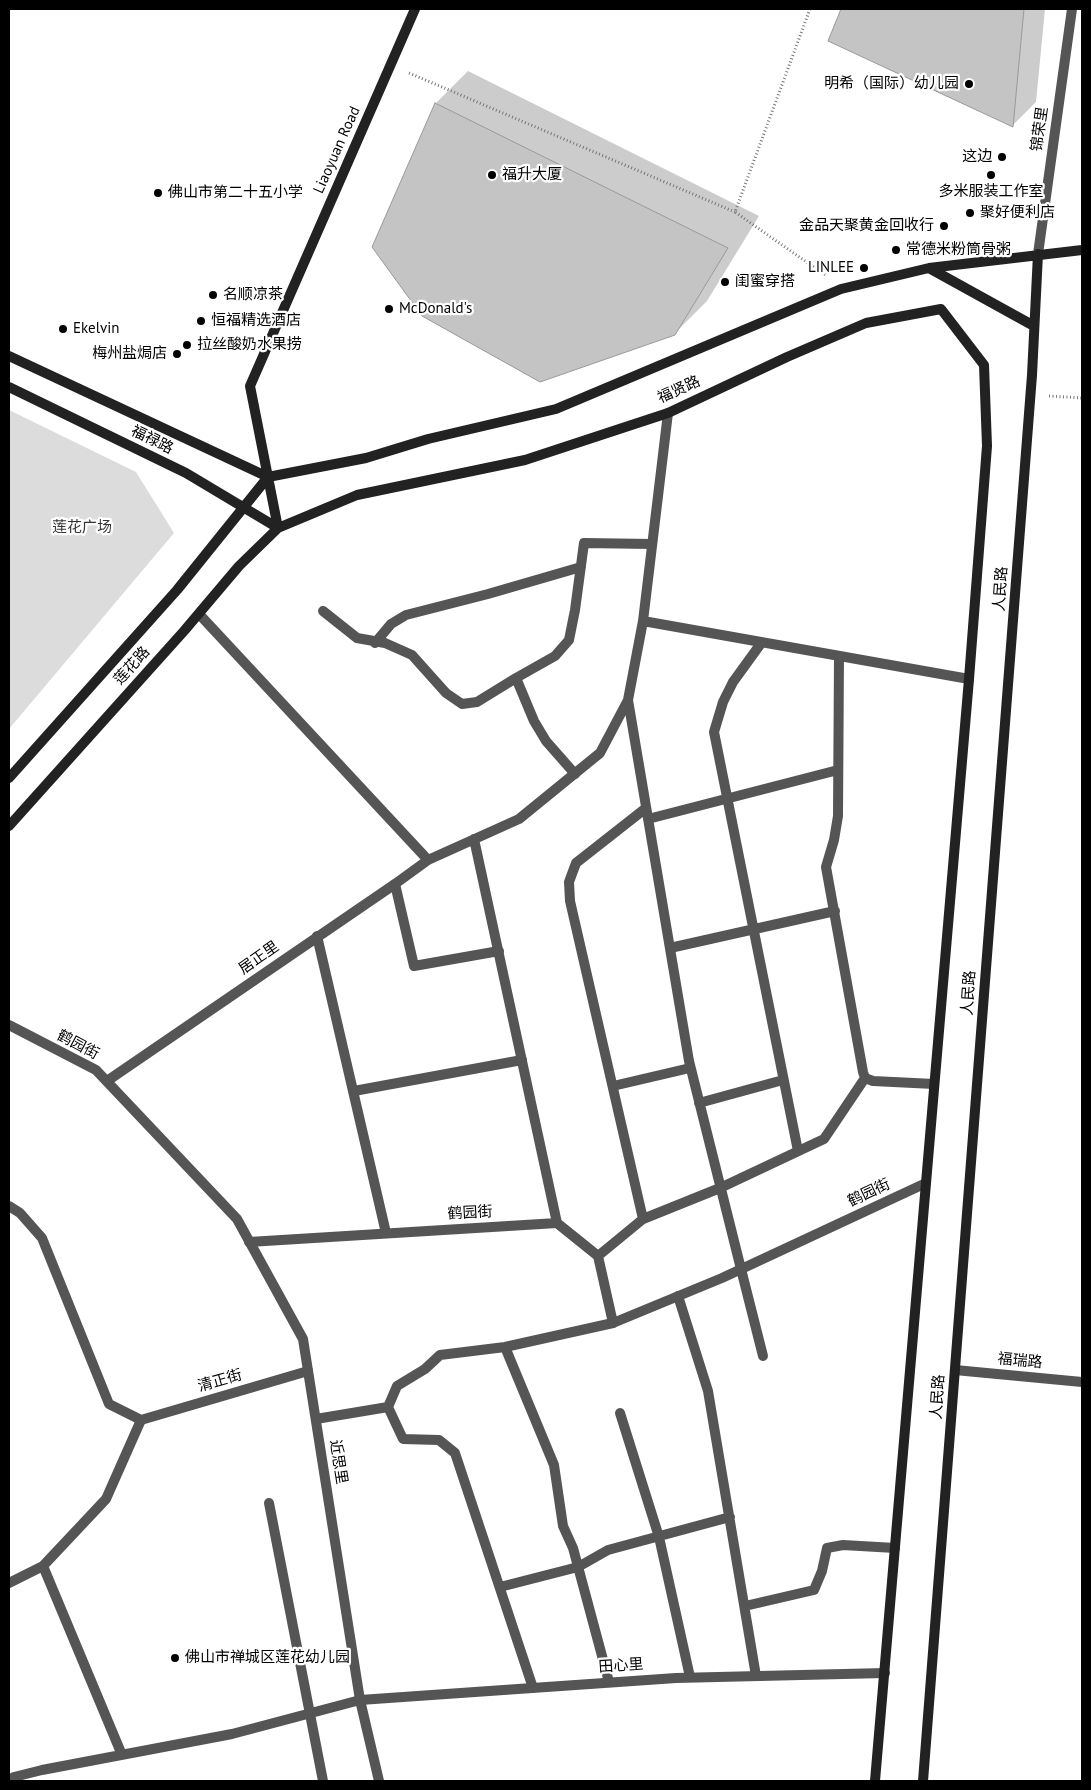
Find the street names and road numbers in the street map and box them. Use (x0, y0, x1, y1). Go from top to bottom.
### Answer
street label: Liaoyuan Road (310, 104, 364, 196)
street label: 锦荣里 (1028, 105, 1052, 153)
street label: 福贤路 (655, 373, 703, 407)
street label: 福禄路 (128, 422, 176, 458)
street label: 人民路 (990, 566, 1012, 612)
street label: 莲花路 (110, 643, 154, 689)
street label: 居正里 (235, 938, 283, 978)
street label: 人民路 (958, 970, 980, 1016)
street label: 鹤园街 (54, 1026, 102, 1064)
street label: 鹤园街 (845, 1175, 893, 1211)
street label: 鹤园街 (447, 1203, 493, 1223)
street label: 福瑞路 (997, 1350, 1043, 1372)
street label: 清正街 (196, 1366, 244, 1396)
street label: 人民路 (927, 1374, 949, 1420)
street label: 近思里 (326, 1438, 350, 1486)
street label: 田心里 (598, 1655, 644, 1677)

